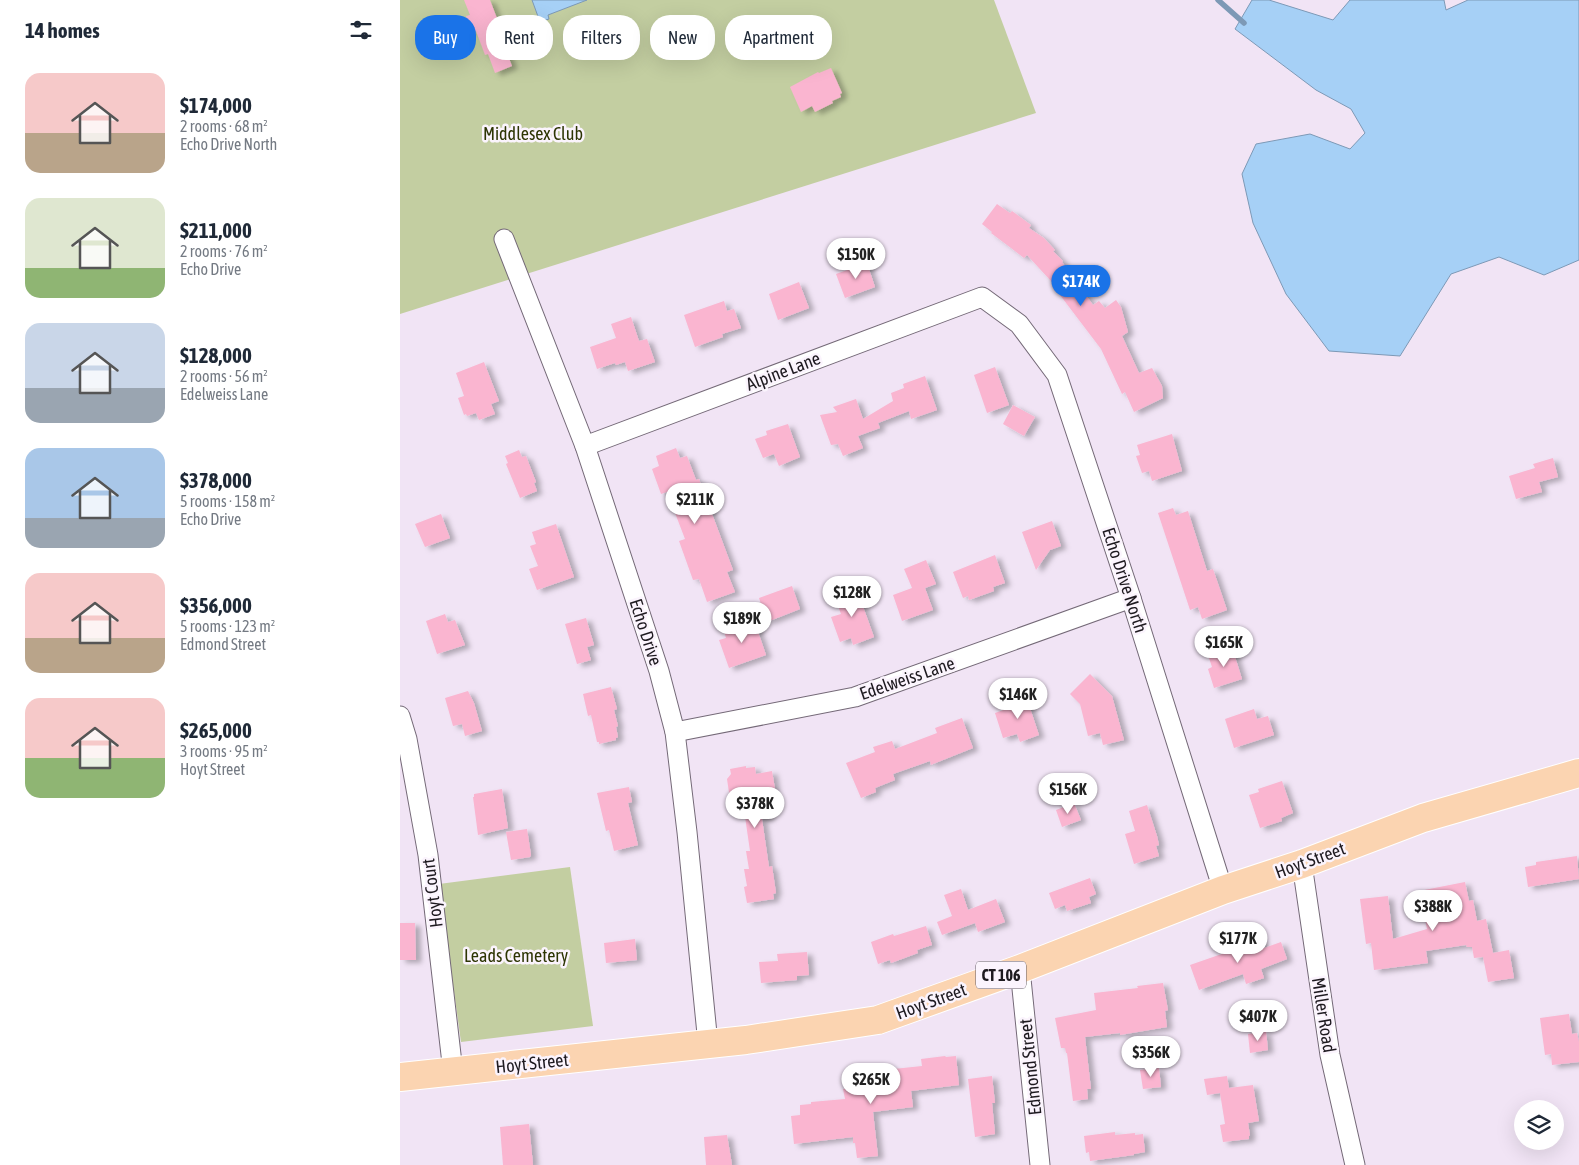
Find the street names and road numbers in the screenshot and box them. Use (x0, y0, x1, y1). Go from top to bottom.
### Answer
street label: Alpine Lane (743, 347, 823, 395)
street label: Echo Drive North (1098, 525, 1152, 635)
street label: Echo Drive (625, 596, 667, 668)
street label: Edelweiss Lane (857, 652, 957, 704)
street label: Hoyt Street (1272, 838, 1348, 882)
street label: Hoyt Court (417, 857, 447, 929)
road number: CT 106 (976, 962, 1026, 988)
street label: Miller Road (1308, 976, 1340, 1054)
street label: Hoyt Street (893, 979, 969, 1023)
street label: Edmond Street (1014, 1018, 1046, 1116)
street label: Hoyt Street (494, 1049, 570, 1077)

